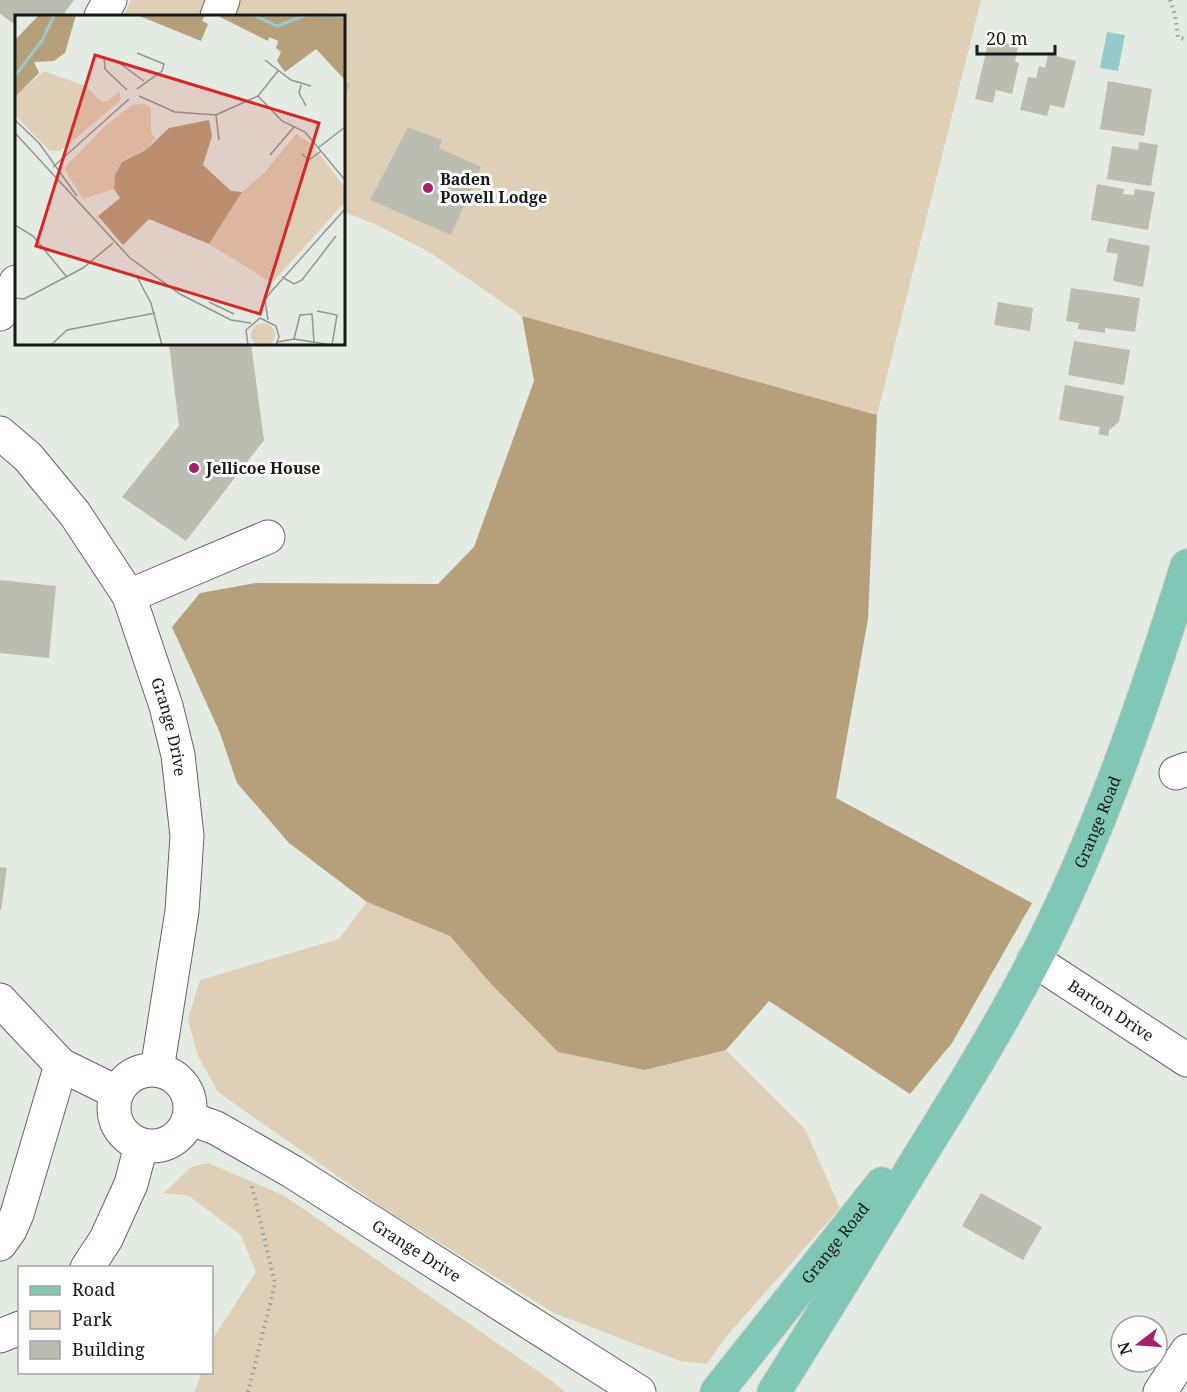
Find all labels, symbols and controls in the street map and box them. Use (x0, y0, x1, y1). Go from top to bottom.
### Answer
inset map (15, 15, 345, 345)
scale bar (977, 18, 1055, 56)
text: 20 m (986, 26, 1028, 50)
place label: Baden Powell Lodge (440, 168, 547, 208)
marker: Baden Powell Lodge (421, 181, 435, 195)
place label: Jellicoe House (205, 457, 320, 479)
marker: Jellicoe House (187, 461, 201, 475)
street label: Grange Drive (146, 674, 191, 777)
street label: Grange Road (1068, 773, 1126, 872)
street label: Barton Drive (1064, 974, 1158, 1046)
street label: Grange Road (796, 1198, 874, 1288)
street label: Grange Drive (368, 1214, 465, 1287)
legend (18, 1266, 213, 1374)
text: Road (72, 1277, 115, 1301)
text: Park (72, 1307, 112, 1331)
north arrow (1109, 1314, 1169, 1374)
text: Building (72, 1337, 145, 1361)
text: N (1112, 1339, 1137, 1358)

